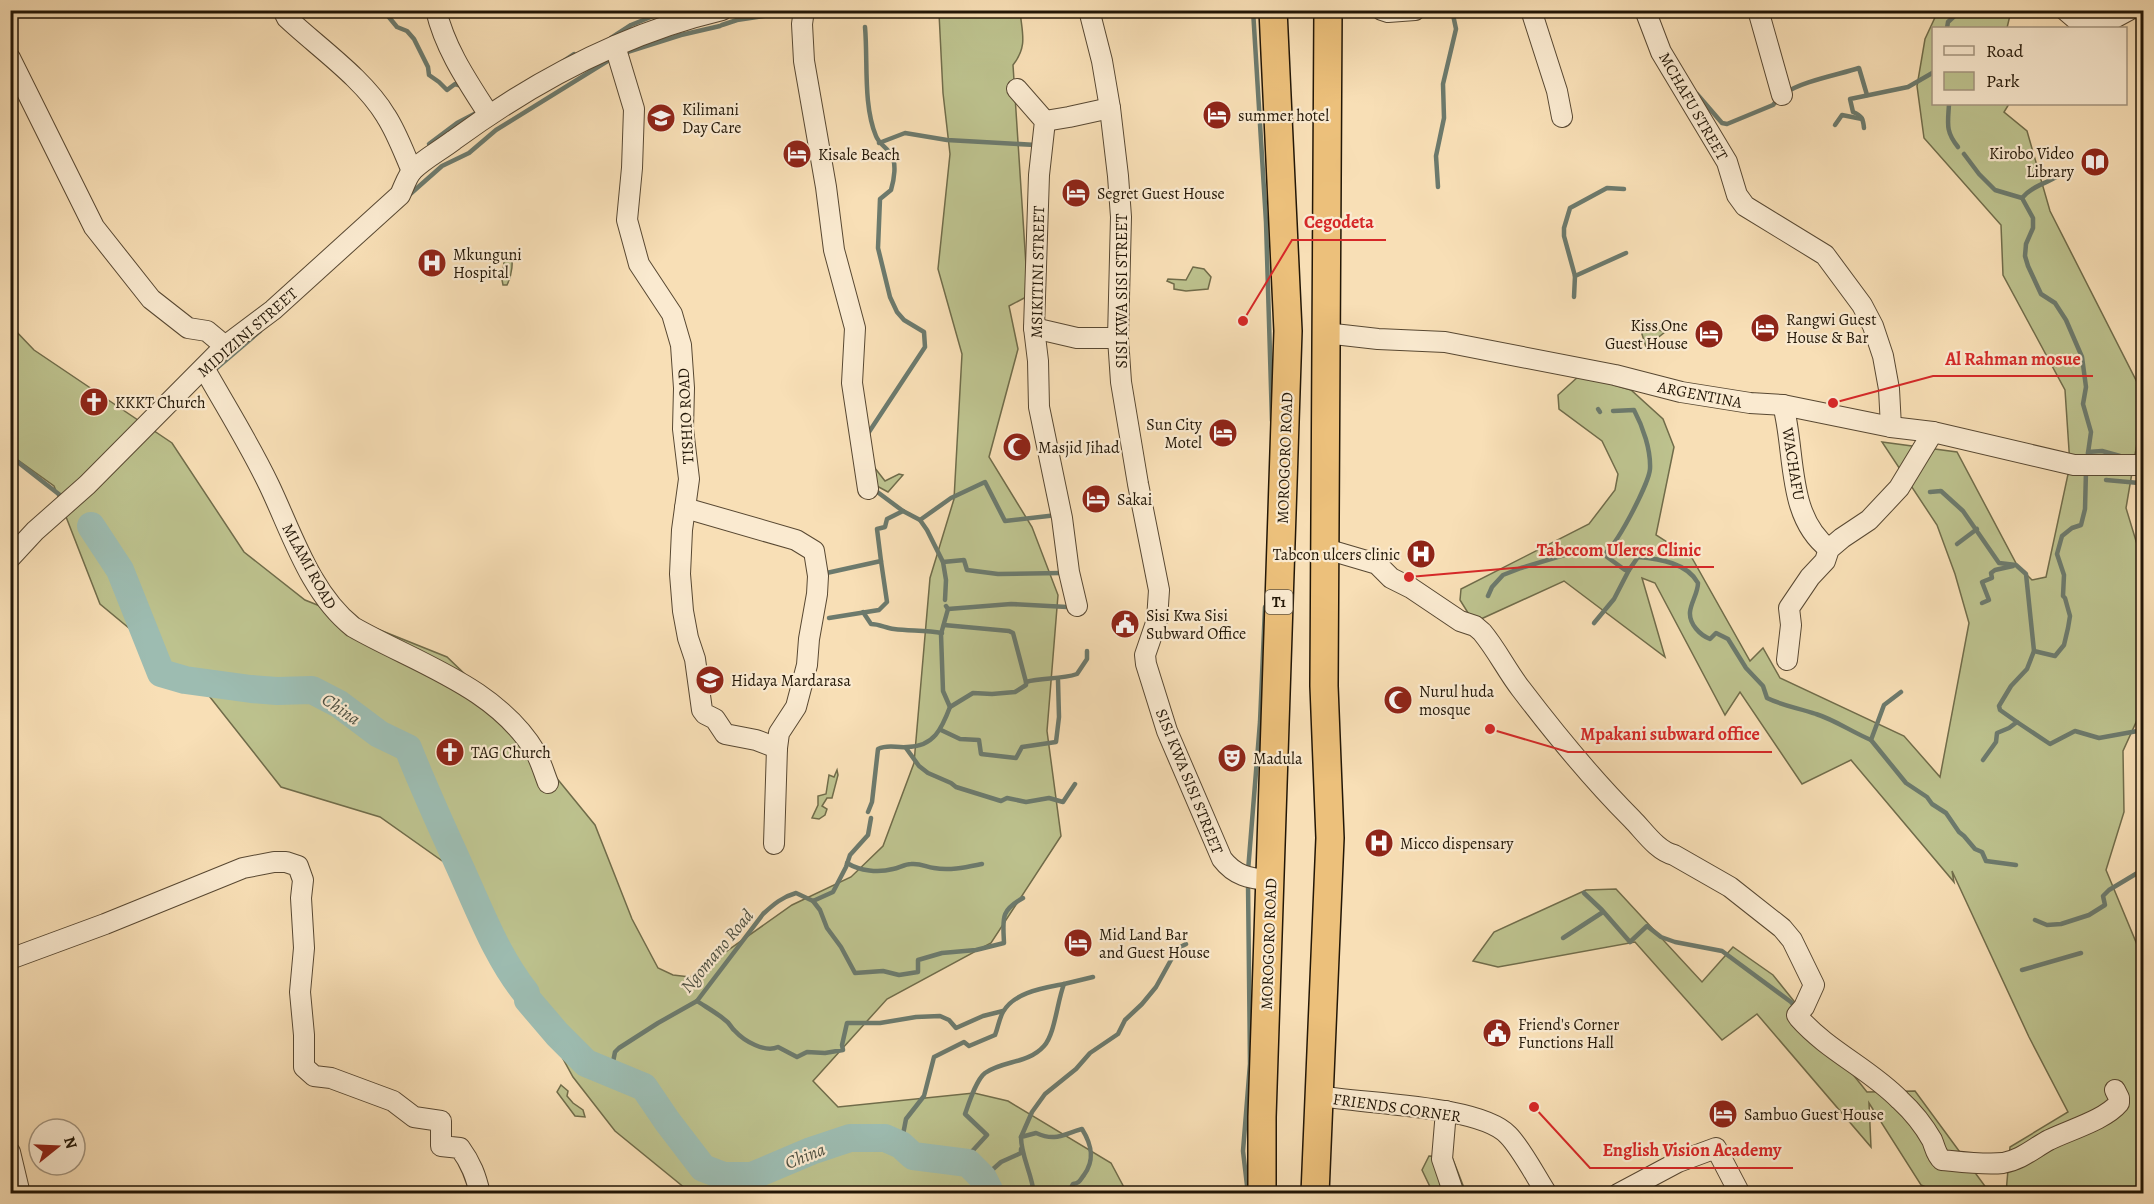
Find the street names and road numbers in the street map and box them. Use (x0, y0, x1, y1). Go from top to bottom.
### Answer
street label: MCHAFU STREET (1653, 48, 1733, 165)
street label: MSIKITINI STREET (1026, 205, 1050, 339)
street label: SISI KWA SISI STREET (1111, 213, 1133, 368)
street label: MIDIZINI STREET (193, 283, 303, 382)
street label: TISHIO ROAD (672, 367, 700, 465)
street label: ARGENTINA (1655, 376, 1744, 414)
street label: MOROGORO ROAD (1272, 392, 1298, 524)
street label: WACHAFU (1776, 425, 1810, 502)
street label: MLAMI ROAD (276, 520, 342, 613)
road number: T1 (1266, 590, 1292, 614)
street label: SISI KWA SISI STREET (1150, 705, 1228, 857)
street label: MOROGORO ROAD (1256, 878, 1282, 1010)
street label: FRIENDS CORNER (1331, 1088, 1462, 1128)

